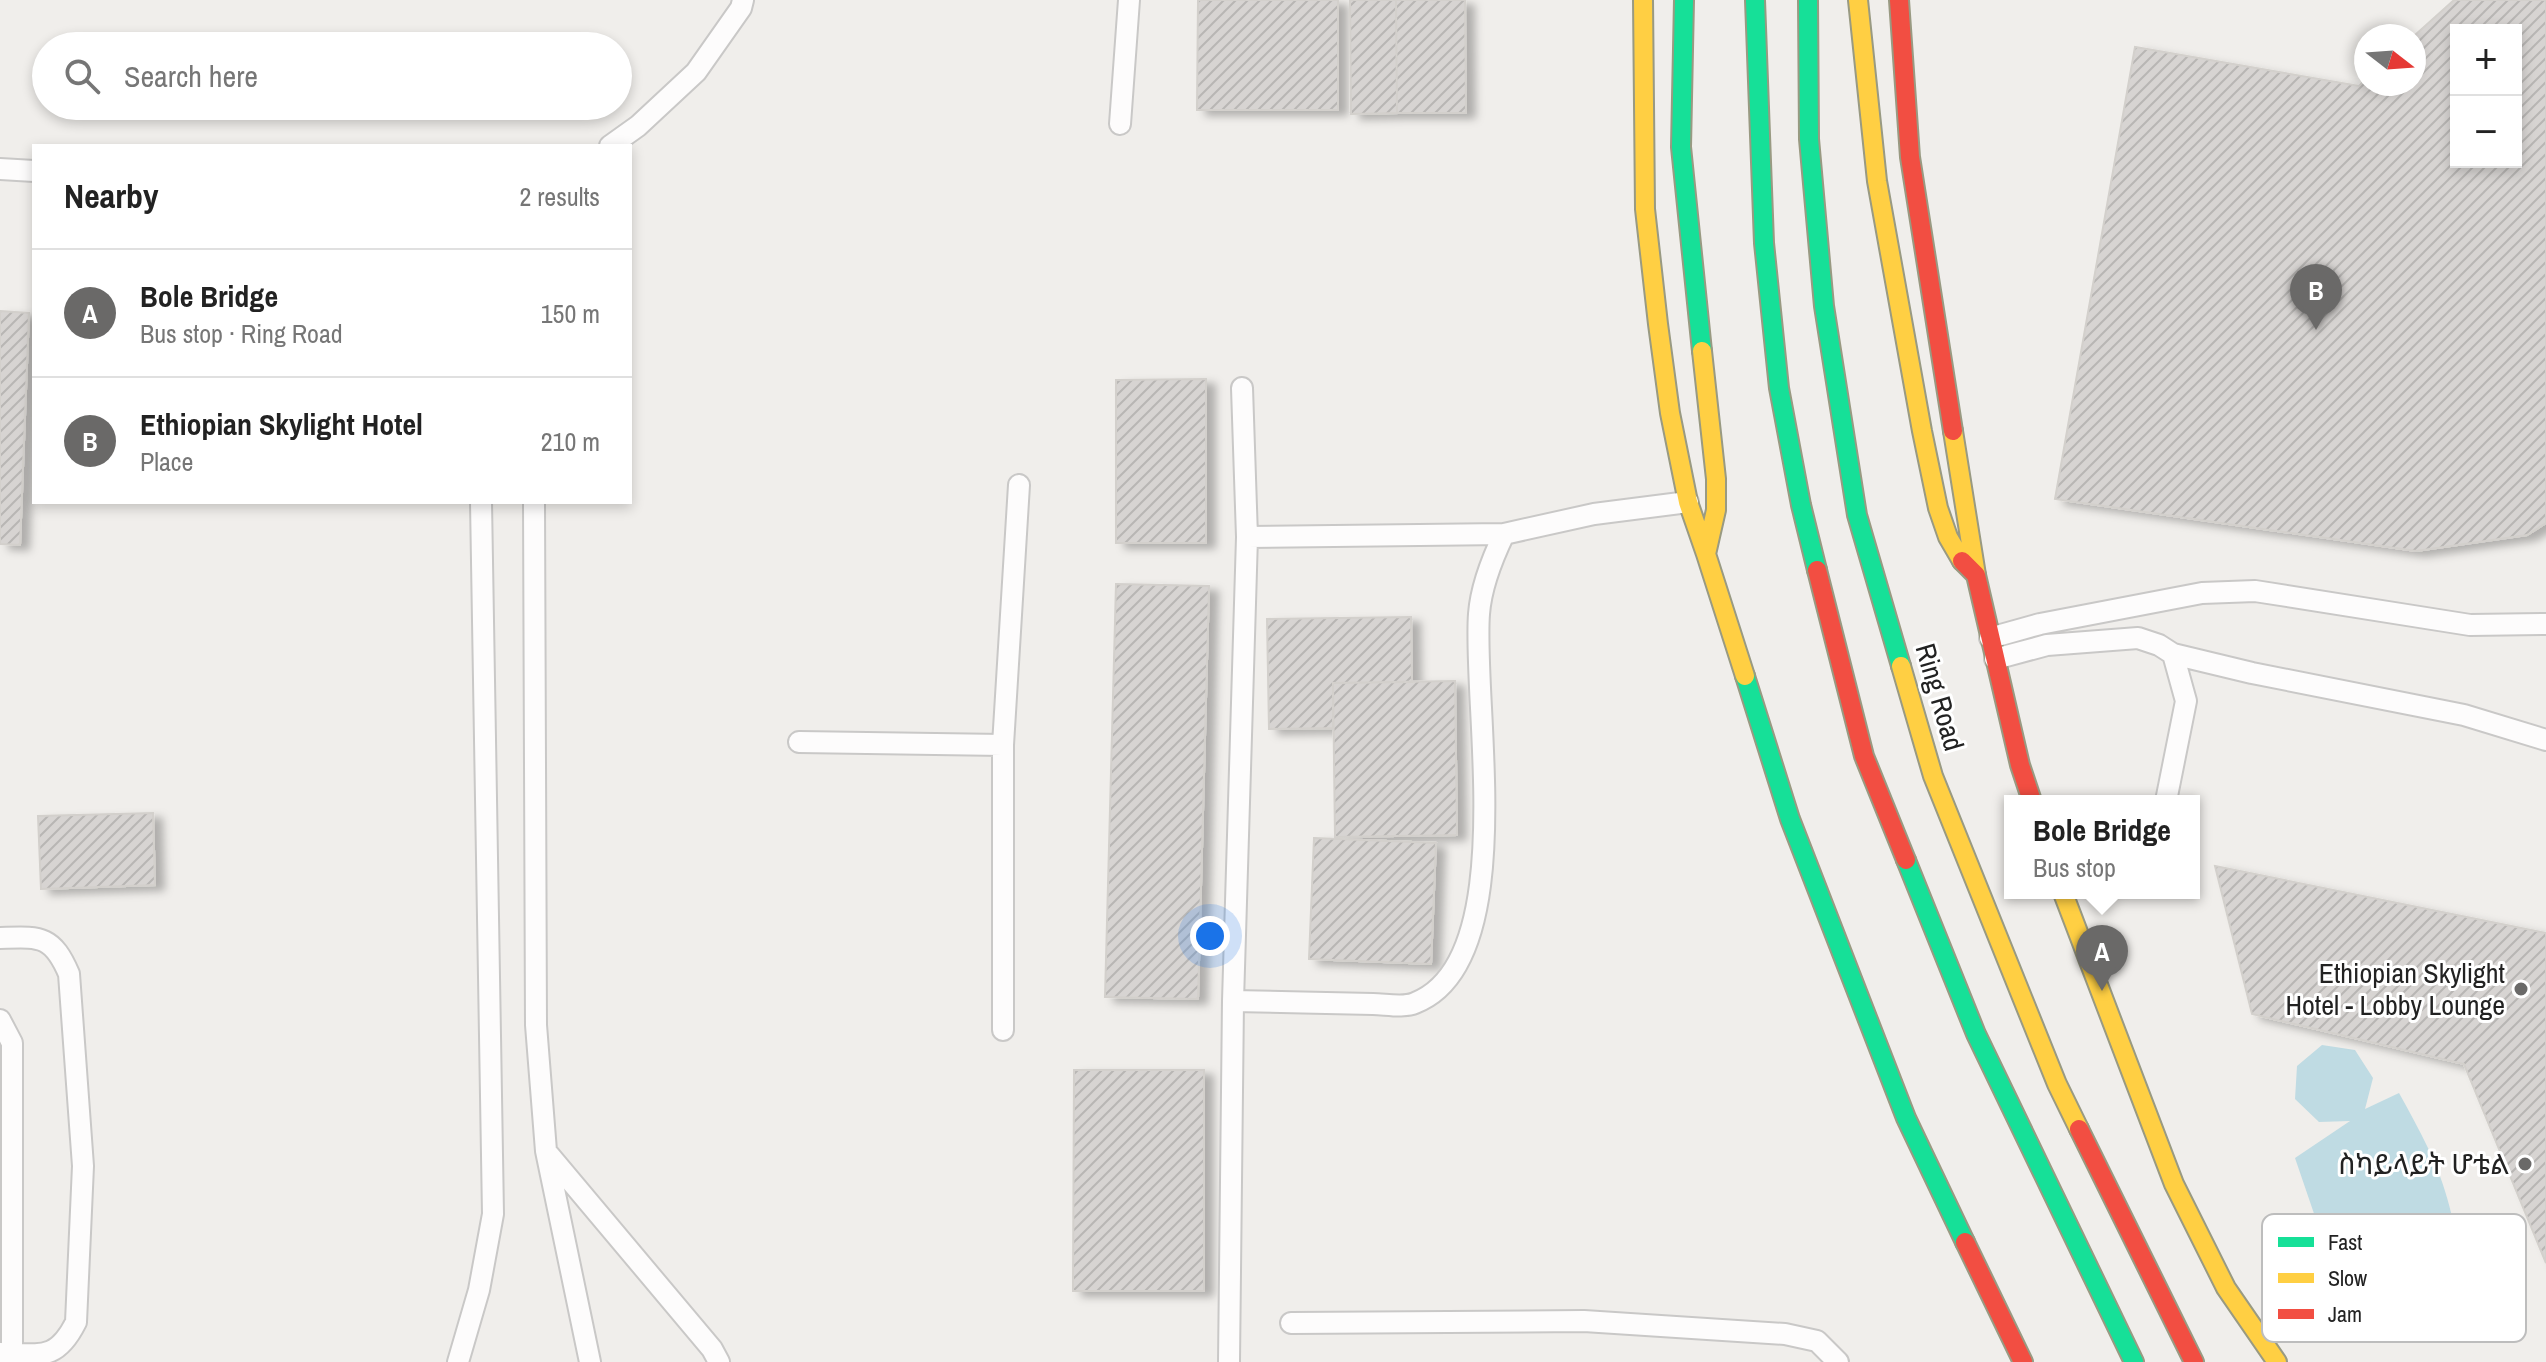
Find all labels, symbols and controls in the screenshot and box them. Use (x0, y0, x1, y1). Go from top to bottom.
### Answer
north arrow (2354, 24, 2426, 96)
map controls (2450, 24, 2522, 168)
button: + (2450, 24, 2522, 96)
search box (32, 32, 632, 120)
icon: search (60, 54, 104, 98)
text: Search here (124, 56, 258, 96)
button: − (2450, 96, 2522, 168)
text: Nearby (64, 173, 159, 219)
text: 2 results (519, 179, 600, 214)
pin: B (2290, 264, 2342, 330)
text: Bole Bridge (140, 276, 278, 316)
text: A (82, 296, 98, 331)
text: 150 m (541, 296, 600, 331)
text: Bus stop · Ring Road (140, 316, 343, 351)
text: Ethiopian Skylight Hotel (140, 404, 423, 444)
text: B (82, 424, 98, 459)
text: 210 m (541, 424, 600, 459)
text: Place (140, 444, 193, 479)
street label: Ring Road (1907, 639, 1973, 755)
popup (2004, 795, 2200, 899)
text: Bole Bridge (2033, 810, 2171, 850)
text: Bus stop (2033, 850, 2116, 885)
your location (1190, 916, 1230, 956)
pin: A (2076, 925, 2128, 991)
place label: Ethiopian Skylight Hotel - Lobby Lounge (2285, 954, 2505, 1024)
marker: Ethiopian Skylight Hotel - Lobby Lounge (2512, 980, 2530, 998)
place label: ስካይላይት ሆቴል (2338, 1145, 2509, 1183)
marker: ስካይላይት ሆቴል (2516, 1155, 2534, 1173)
legend (2262, 1214, 2526, 1342)
text: Fast (2328, 1227, 2362, 1257)
text: Slow (2328, 1263, 2367, 1293)
text: Jam (2328, 1299, 2362, 1329)

